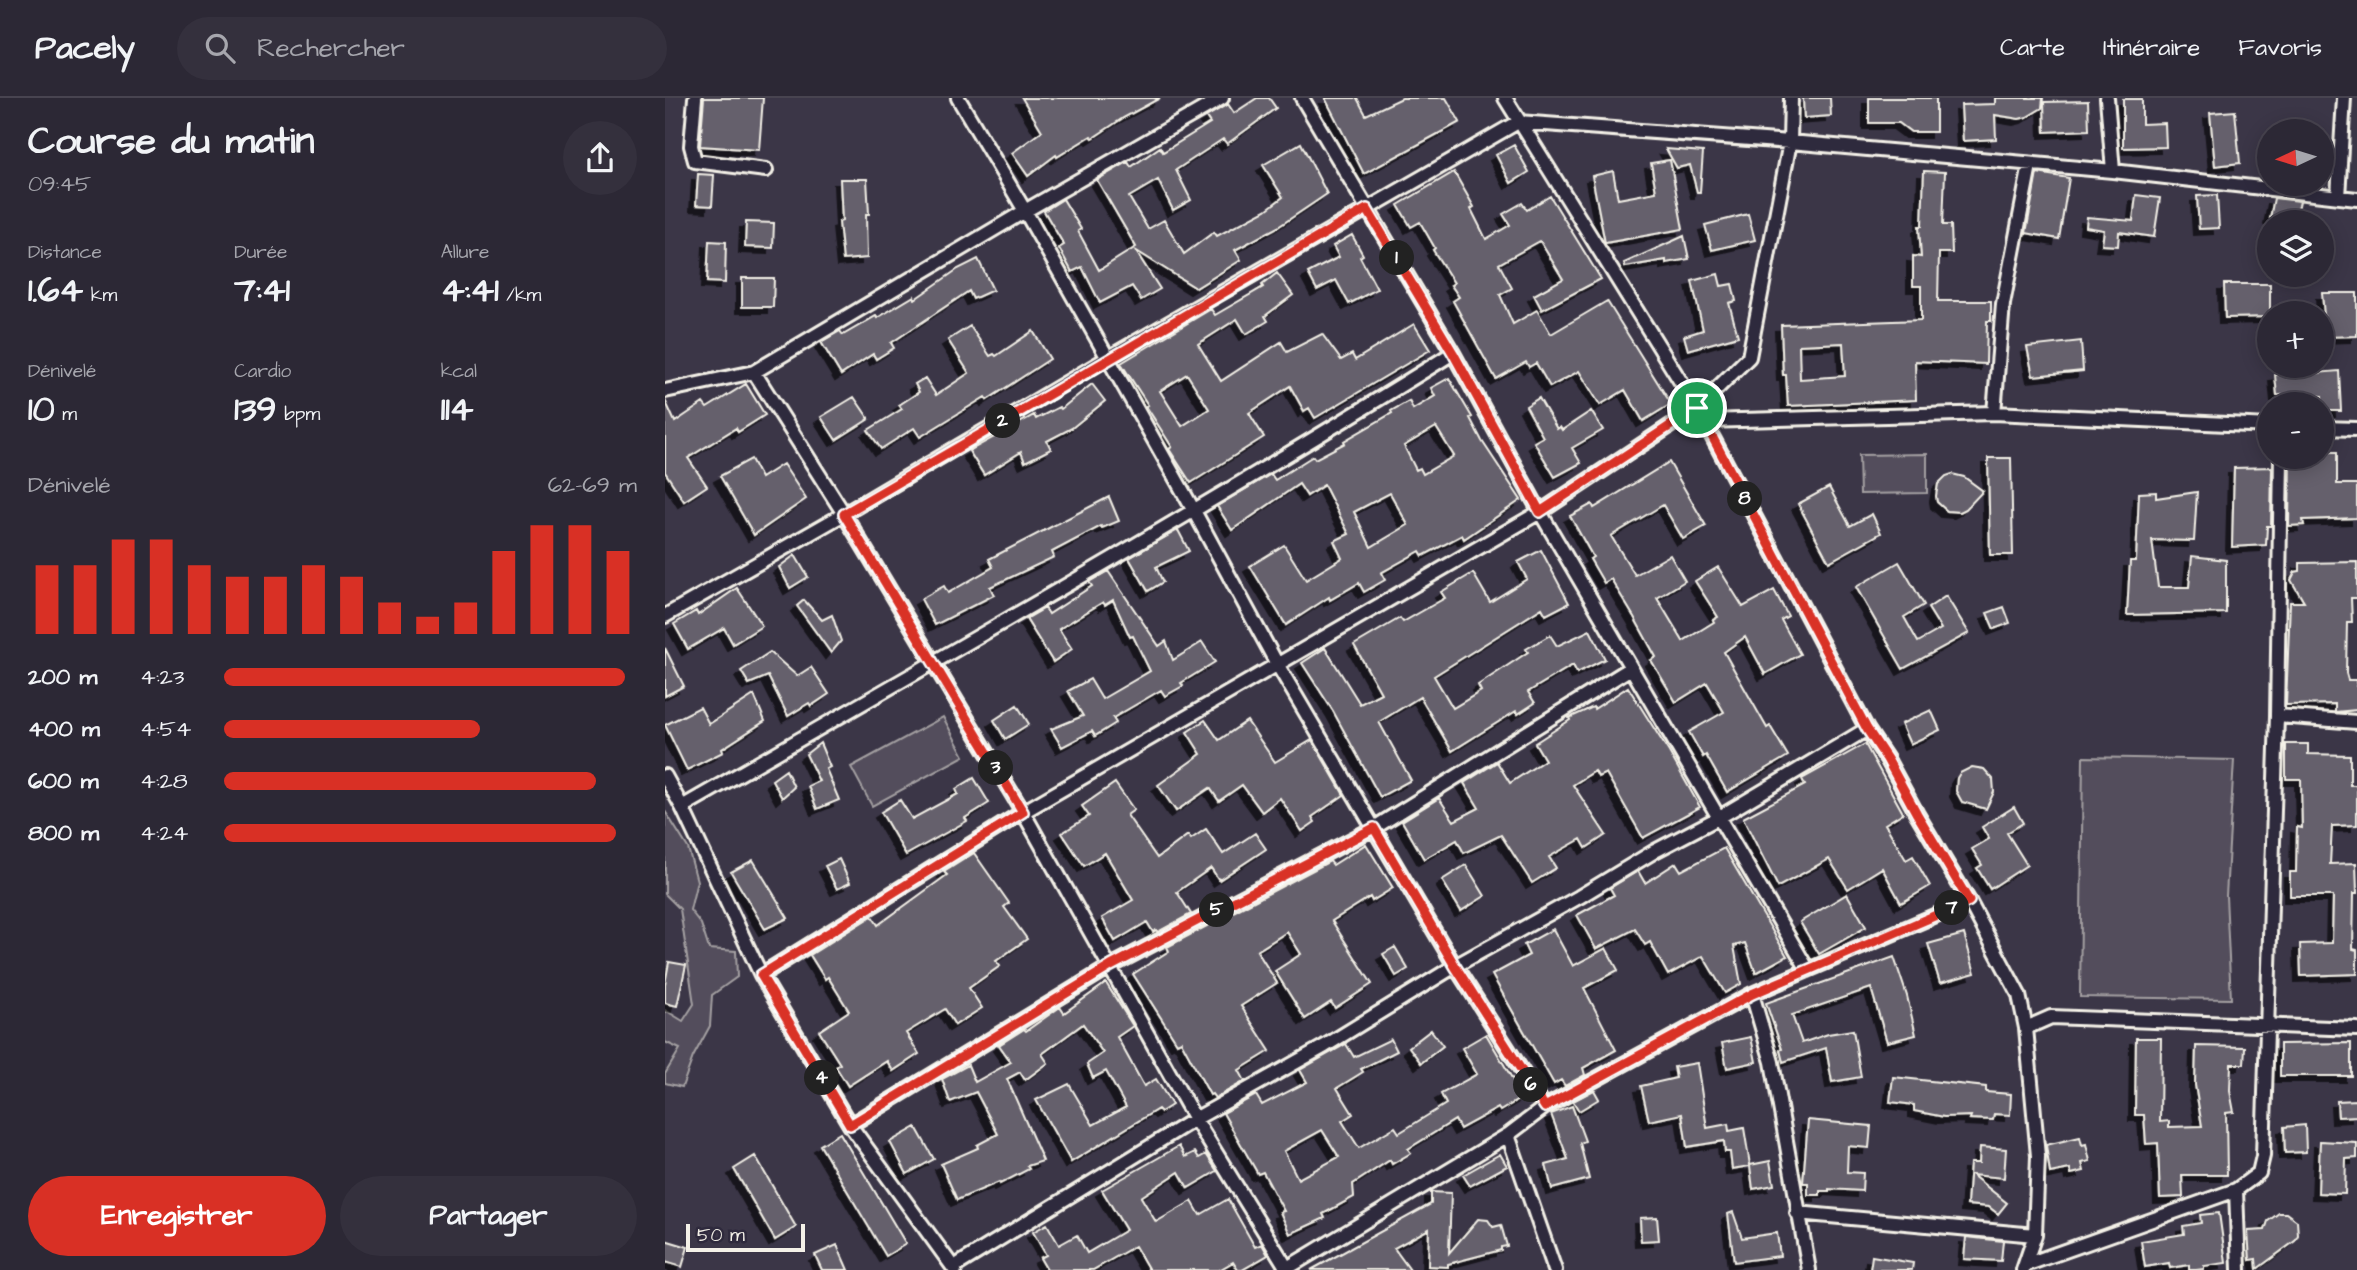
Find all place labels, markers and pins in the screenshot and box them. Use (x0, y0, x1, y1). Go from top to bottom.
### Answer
pin: 1 (1379, 240, 1415, 276)
pin (1667, 378, 1727, 438)
pin: 2 (985, 404, 1021, 438)
pin: 8 (1727, 482, 1763, 516)
pin: 3 (979, 750, 1013, 786)
pin: 7 (1935, 890, 1969, 926)
pin: 5 (1199, 892, 1235, 928)
pin: 4 (805, 1060, 839, 1096)
pin: 6 (1513, 1068, 1549, 1102)

